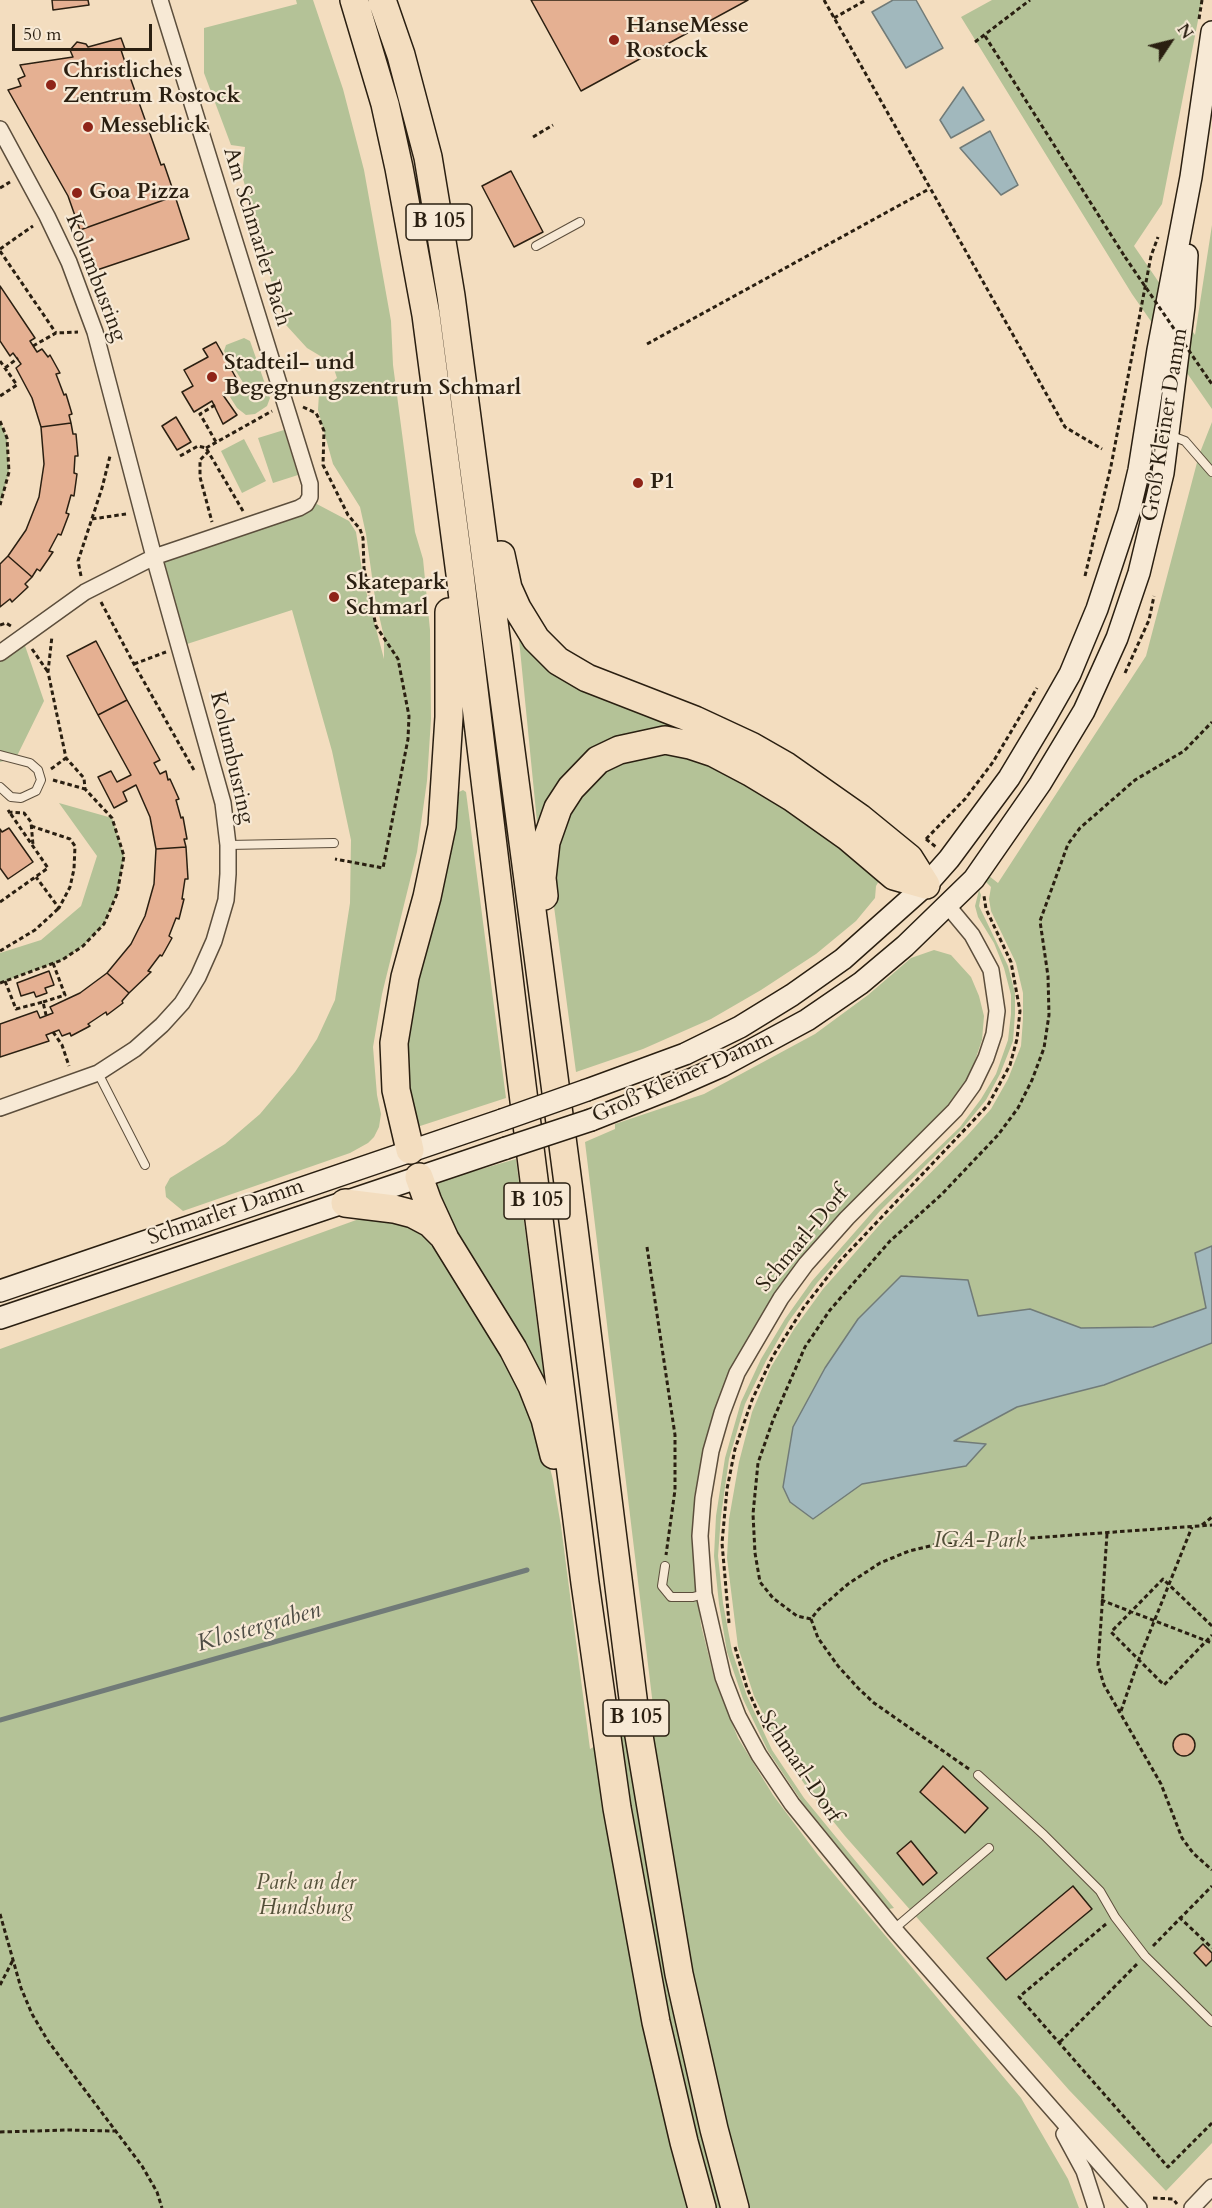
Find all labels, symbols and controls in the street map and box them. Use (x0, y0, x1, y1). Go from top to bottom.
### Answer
scale bar (15, 12, 154, 50)
north arrow (1140, 12, 1200, 72)
place label: HanseMesse Rostock (626, 14, 749, 66)
text: N (1172, 20, 1198, 44)
text: 50 m (23, 22, 62, 47)
marker: HanseMesse Rostock (607, 33, 621, 47)
place label: Christliches Zentrum Rostock (63, 59, 240, 110)
marker: Christliches Zentrum Rostock (44, 78, 58, 92)
place label: Messeblick (100, 114, 208, 140)
marker: Messeblick (81, 120, 95, 134)
street label: Am Schmarler Bach (216, 144, 296, 330)
place label: Goa Pizza (89, 180, 190, 206)
marker: Goa Pizza (70, 186, 84, 200)
road number: B 105 (406, 204, 472, 240)
street label: Kolumbusring (59, 210, 131, 346)
street label: Groß Kleiner Damm (1138, 326, 1194, 524)
place label: Stadteil- und Begegnungszentrum Schmarl (224, 351, 521, 402)
marker: Stadteil- und Begegnungszentrum Schmarl (205, 370, 219, 384)
place label: P1 (650, 470, 675, 496)
marker: P1 (631, 476, 645, 490)
place label: Skatepark Schmarl (346, 571, 446, 622)
marker: Skatepark Schmarl (327, 590, 341, 604)
street label: Kolumbusring (203, 689, 259, 827)
street label: Groß Kleiner Damm (588, 1026, 778, 1130)
street label: Schmarler Damm (144, 1174, 308, 1252)
street label: Schmarl-Dorf (751, 1182, 855, 1298)
road number: B 105 (504, 1183, 570, 1219)
park label: IGA-Park (934, 1529, 1026, 1555)
water label: Klostergraben (194, 1597, 324, 1659)
road number: B 105 (603, 1700, 669, 1736)
street label: Schmarl-Dorf (752, 1706, 846, 1828)
park label: Park an der Hundsburg (256, 1871, 356, 1922)

